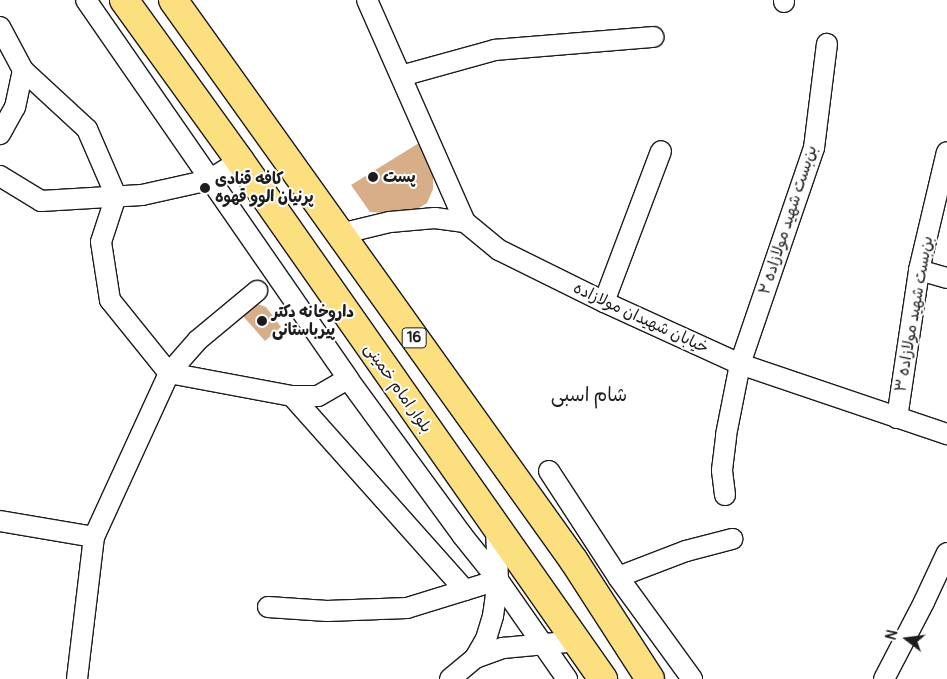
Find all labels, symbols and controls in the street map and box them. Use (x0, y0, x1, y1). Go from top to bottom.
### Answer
street label: بن‌بست شهید مولازاده ۲ (755, 143, 821, 297)
place label: پست (383, 167, 416, 187)
place label: کافه قنادی پرنیان الوو قهوه (215, 169, 314, 207)
marker: پست (367, 171, 379, 183)
marker: کافه قنادی پرنیان الوو قهوه (199, 182, 211, 194)
street label: بن‌بست شهید مولازاده ۳ (891, 234, 937, 394)
street label: خیابان شهیدان مولازاده (570, 278, 712, 358)
place label: داروخانه دکتر پیرباستانی (272, 302, 354, 340)
marker: داروخانه دکتر پیرباستانی (256, 315, 268, 327)
road number: 16 (402, 326, 426, 350)
street label: بلوار امام خمینی (360, 339, 436, 437)
district label: شام اسبی (551, 385, 627, 407)
north arrow (882, 614, 932, 664)
text: N (883, 628, 901, 642)

